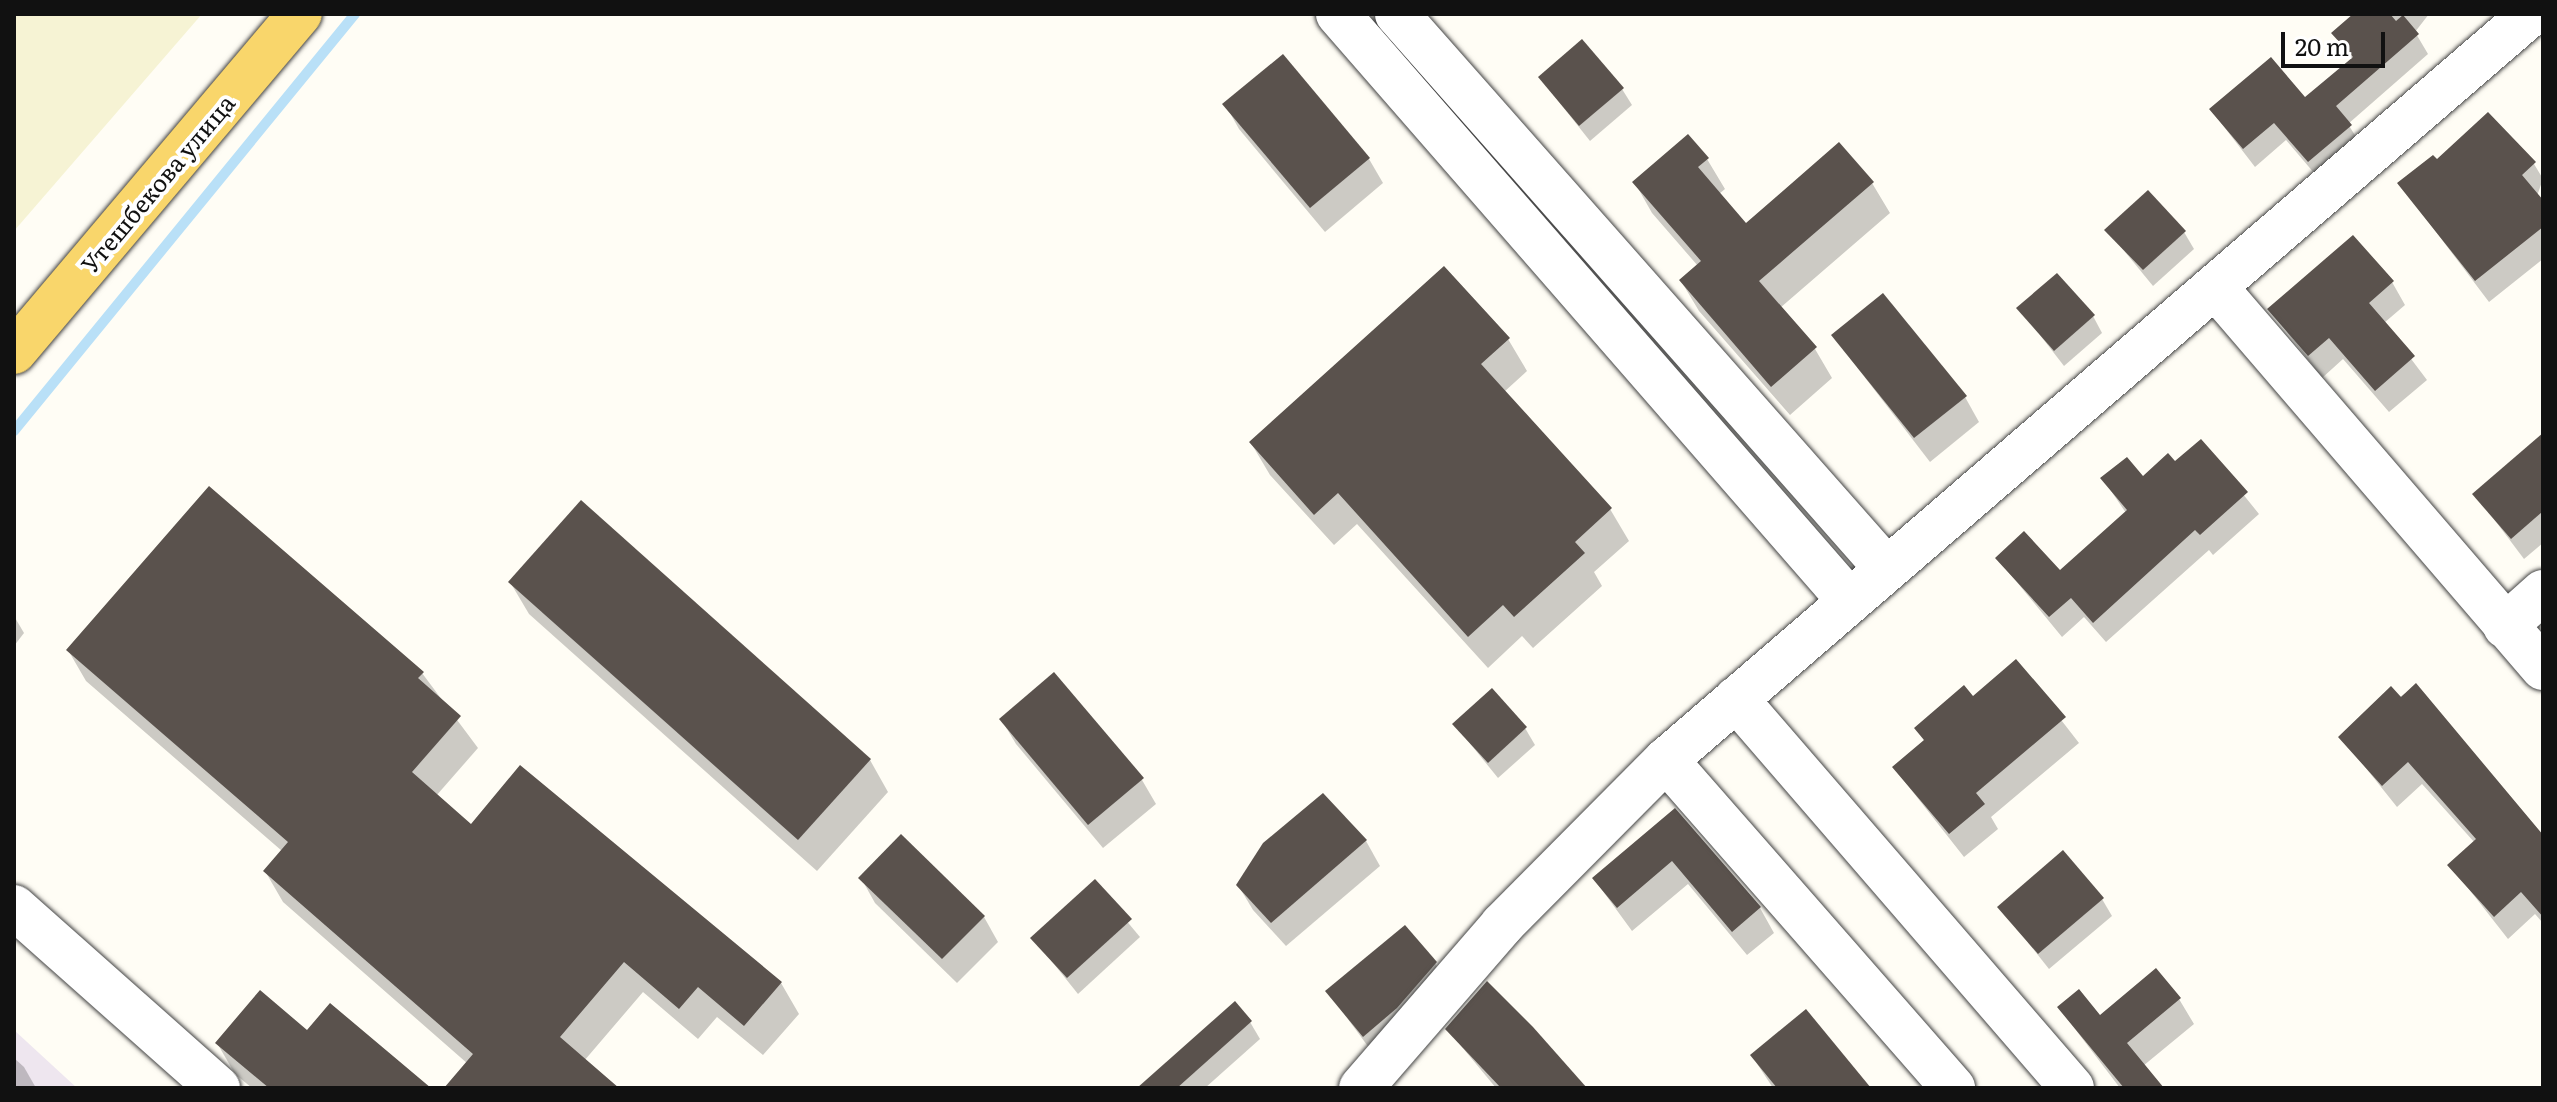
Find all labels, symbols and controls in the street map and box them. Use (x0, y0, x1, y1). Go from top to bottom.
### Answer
scale bar (2285, 16, 2389, 66)
text: 20 m (2295, 28, 2349, 63)
street label: Утешбекова улица (74, 88, 240, 278)

